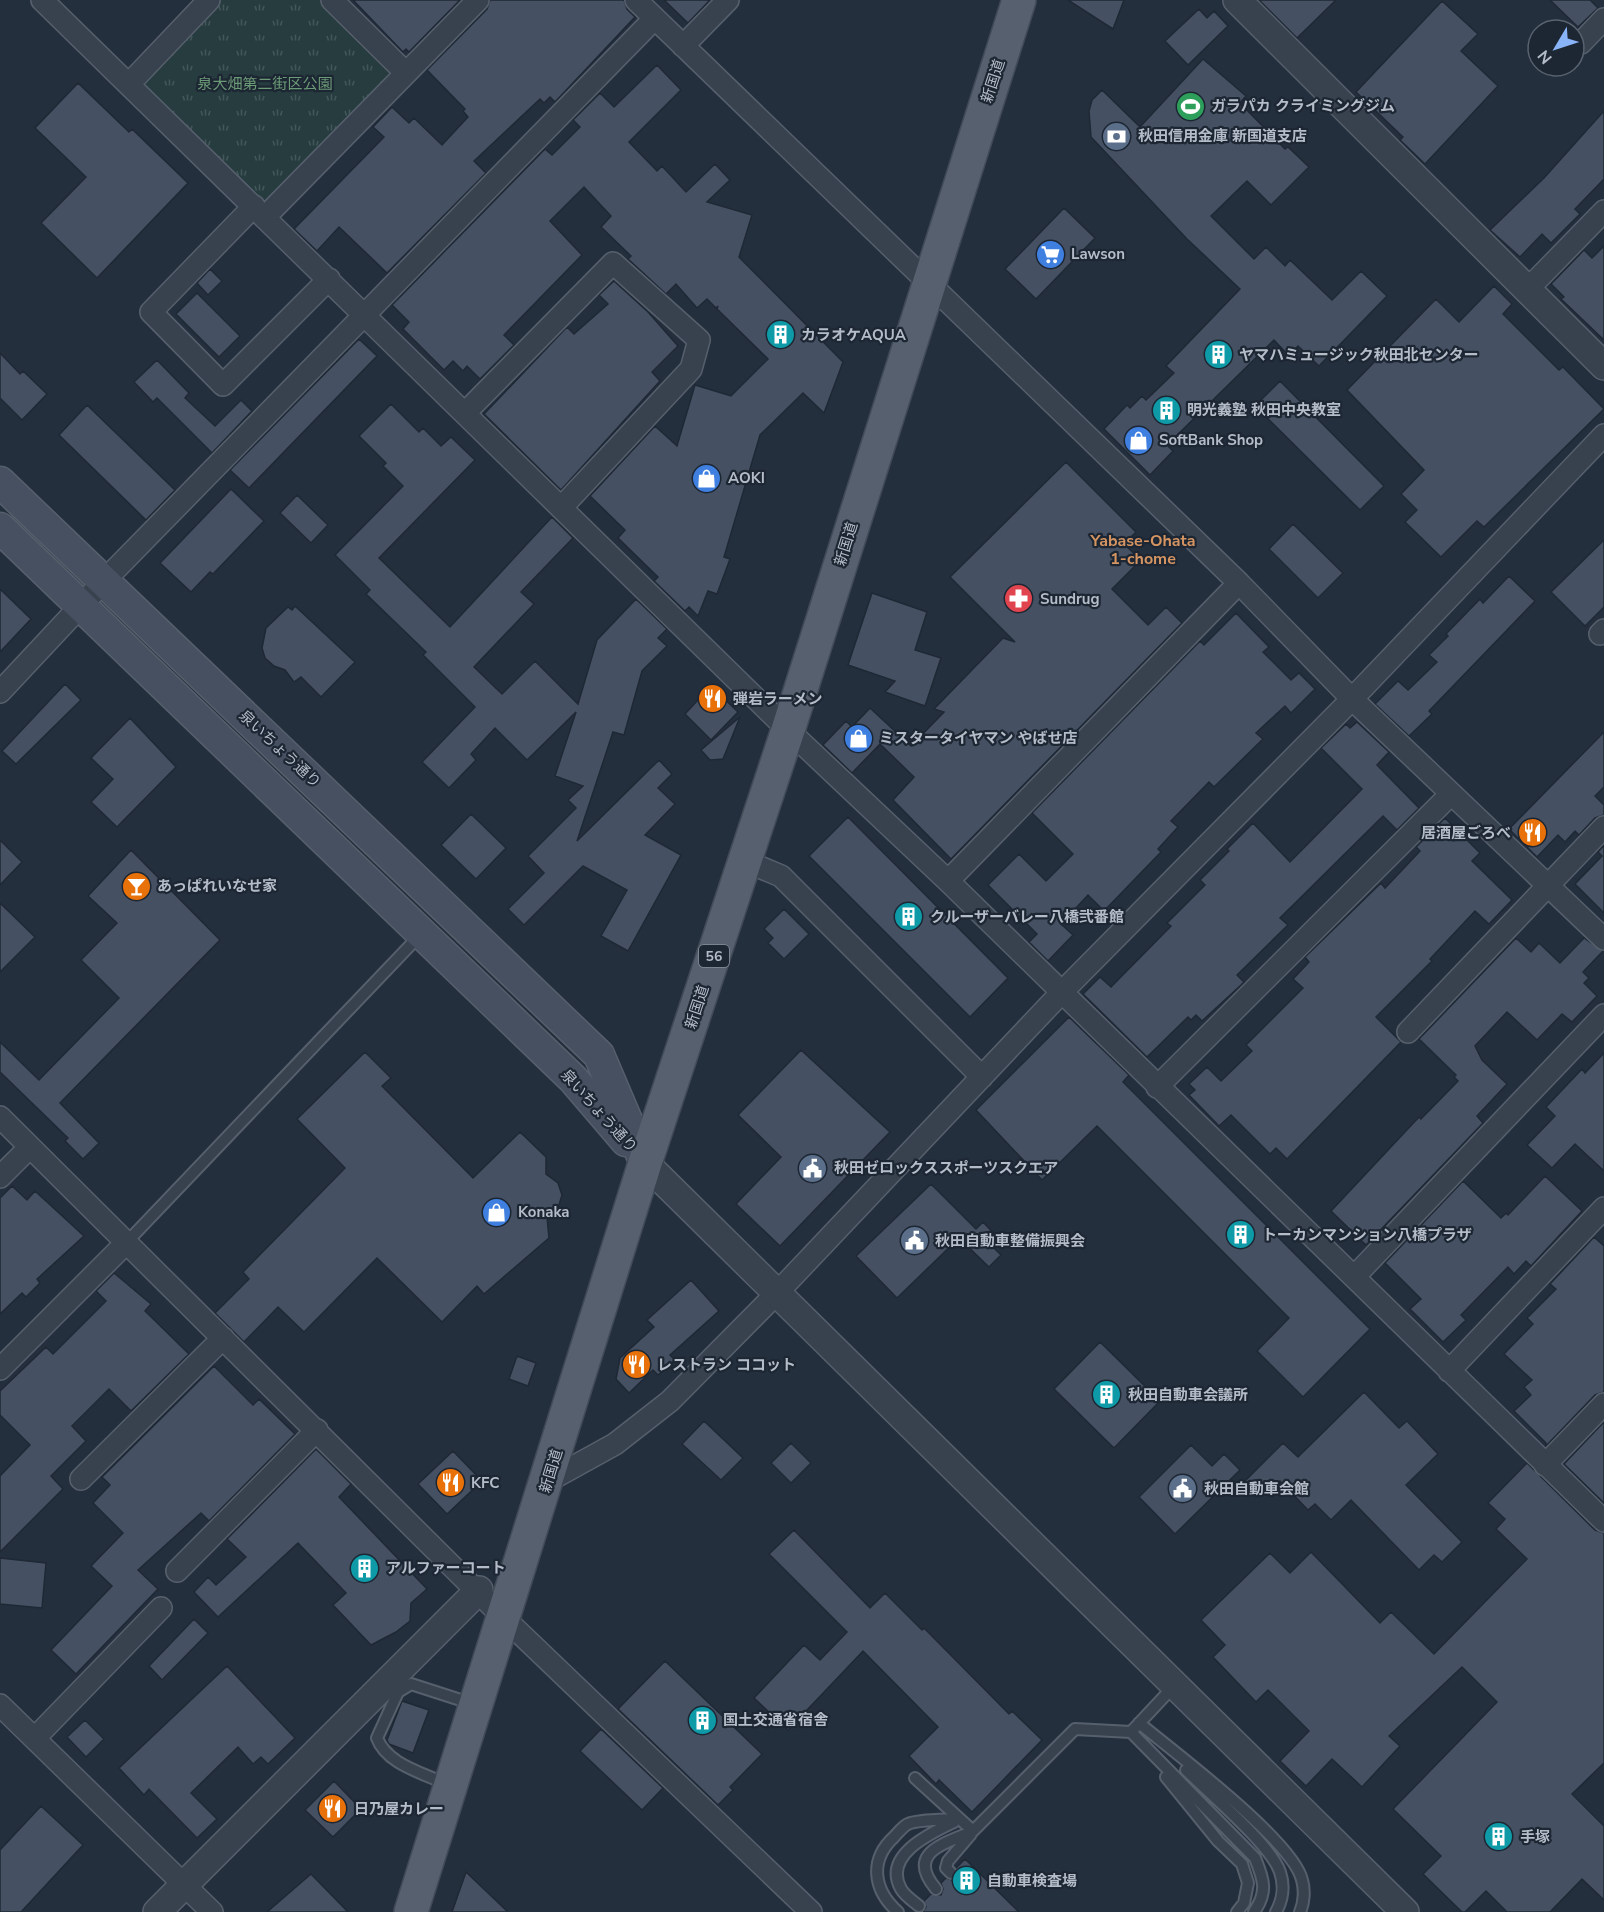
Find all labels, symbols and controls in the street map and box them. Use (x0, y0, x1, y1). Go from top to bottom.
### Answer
north arrow (1526, 18, 1586, 78)
text: N (1533, 45, 1557, 68)
street label: 新国道 (977, 57, 1009, 105)
park label: 泉大畑第二街区公園 (197, 74, 333, 94)
sports icon: ガラパカ クライミングジム (1174, 90, 1206, 122)
place label: ガラパカ クライミングジム (1211, 96, 1395, 116)
bank icon: 秋田信用金庫 新国道支店 (1101, 120, 1133, 152)
place label: 秋田信用金庫 新国道支店 (1138, 126, 1307, 146)
supermarket icon: Lawson (1034, 238, 1066, 270)
place label: Lawson (1071, 244, 1125, 264)
building icon: カラオケAQUA (764, 319, 796, 351)
place label: カラオケAQUA (801, 325, 907, 345)
building icon: ヤマハミュージック秋田北センター (1202, 339, 1234, 371)
place label: ヤマハミュージック秋田北センター (1239, 345, 1479, 365)
building icon: 明光義塾 秋田中央教室 (1150, 394, 1182, 426)
place label: 明光義塾 秋田中央教室 (1187, 400, 1341, 420)
shop icon: SoftBank Shop (1122, 424, 1154, 456)
place label: SoftBank Shop (1159, 430, 1263, 450)
shop icon: AOKI (691, 462, 723, 494)
place label: AOKI (728, 468, 765, 488)
street label: 新国道 (830, 520, 862, 568)
district label: Yabase-Ohata 1-chome (1090, 530, 1195, 570)
pharmacy icon: Sundrug (1003, 583, 1035, 615)
place label: Sundrug (1040, 589, 1100, 609)
restaurant icon: 弾岩ラーメン (696, 683, 728, 715)
place label: 弾岩ラーメン (733, 689, 822, 709)
street label: 泉いちょう通り (235, 706, 325, 792)
shop icon: ミスタータイヤマン やばせ店 (842, 722, 874, 754)
place label: ミスタータイヤマン やばせ店 (879, 728, 1078, 748)
restaurant icon: 居酒屋ごろべ (1516, 817, 1548, 849)
place label: 居酒屋ごろべ (1421, 823, 1511, 843)
bar icon: あっぱれいなせ家 (120, 870, 152, 902)
place label: あっぱれいなせ家 (157, 876, 277, 896)
building icon: クルーザーバレー八橋弐番館 (893, 901, 925, 933)
place label: クルーザーバレー八橋弐番館 (930, 907, 1124, 927)
road number: 56 (699, 945, 729, 967)
street label: 新国道 (681, 983, 713, 1031)
street label: 泉いちょう通り (556, 1065, 642, 1157)
public building icon: 秋田ゼロックススポーツスクエア (797, 1152, 829, 1184)
place label: 秋田ゼロックススポーツスクエア (834, 1158, 1058, 1178)
shop icon: Konaka (481, 1196, 513, 1228)
place label: Konaka (518, 1202, 570, 1222)
building icon: トーカンマンション八橋プラザ (1225, 1219, 1257, 1251)
public building icon: 秋田自動車整備振興会 (898, 1225, 930, 1257)
place label: トーカンマンション八橋プラザ (1262, 1225, 1472, 1245)
place label: 秋田自動車整備振興会 (935, 1231, 1085, 1251)
restaurant icon: レストラン ココット (620, 1349, 652, 1381)
place label: レストラン ココット (657, 1355, 796, 1375)
building icon: 秋田自動車会議所 (1091, 1379, 1123, 1411)
place label: 秋田自動車会議所 (1128, 1385, 1248, 1405)
street label: 新国道 (535, 1447, 567, 1495)
restaurant icon: KFC (434, 1467, 466, 1499)
place label: KFC (471, 1473, 499, 1493)
public building icon: 秋田自動車会館 (1167, 1473, 1199, 1505)
place label: 秋田自動車会館 (1204, 1479, 1309, 1499)
building icon: アルファーコート (349, 1552, 381, 1584)
place label: アルファーコート (386, 1558, 506, 1578)
building icon: 国土交通省宿舎 (686, 1704, 718, 1736)
place label: 国土交通省宿舎 (723, 1710, 829, 1730)
restaurant icon: 日乃屋カレー (317, 1793, 349, 1825)
place label: 日乃屋カレー (354, 1799, 444, 1819)
building icon: 手塚 (1483, 1821, 1515, 1853)
place label: 手塚 (1520, 1827, 1550, 1847)
building icon: 自動車検査場 (950, 1865, 982, 1897)
place label: 自動車検査場 (987, 1871, 1077, 1891)

